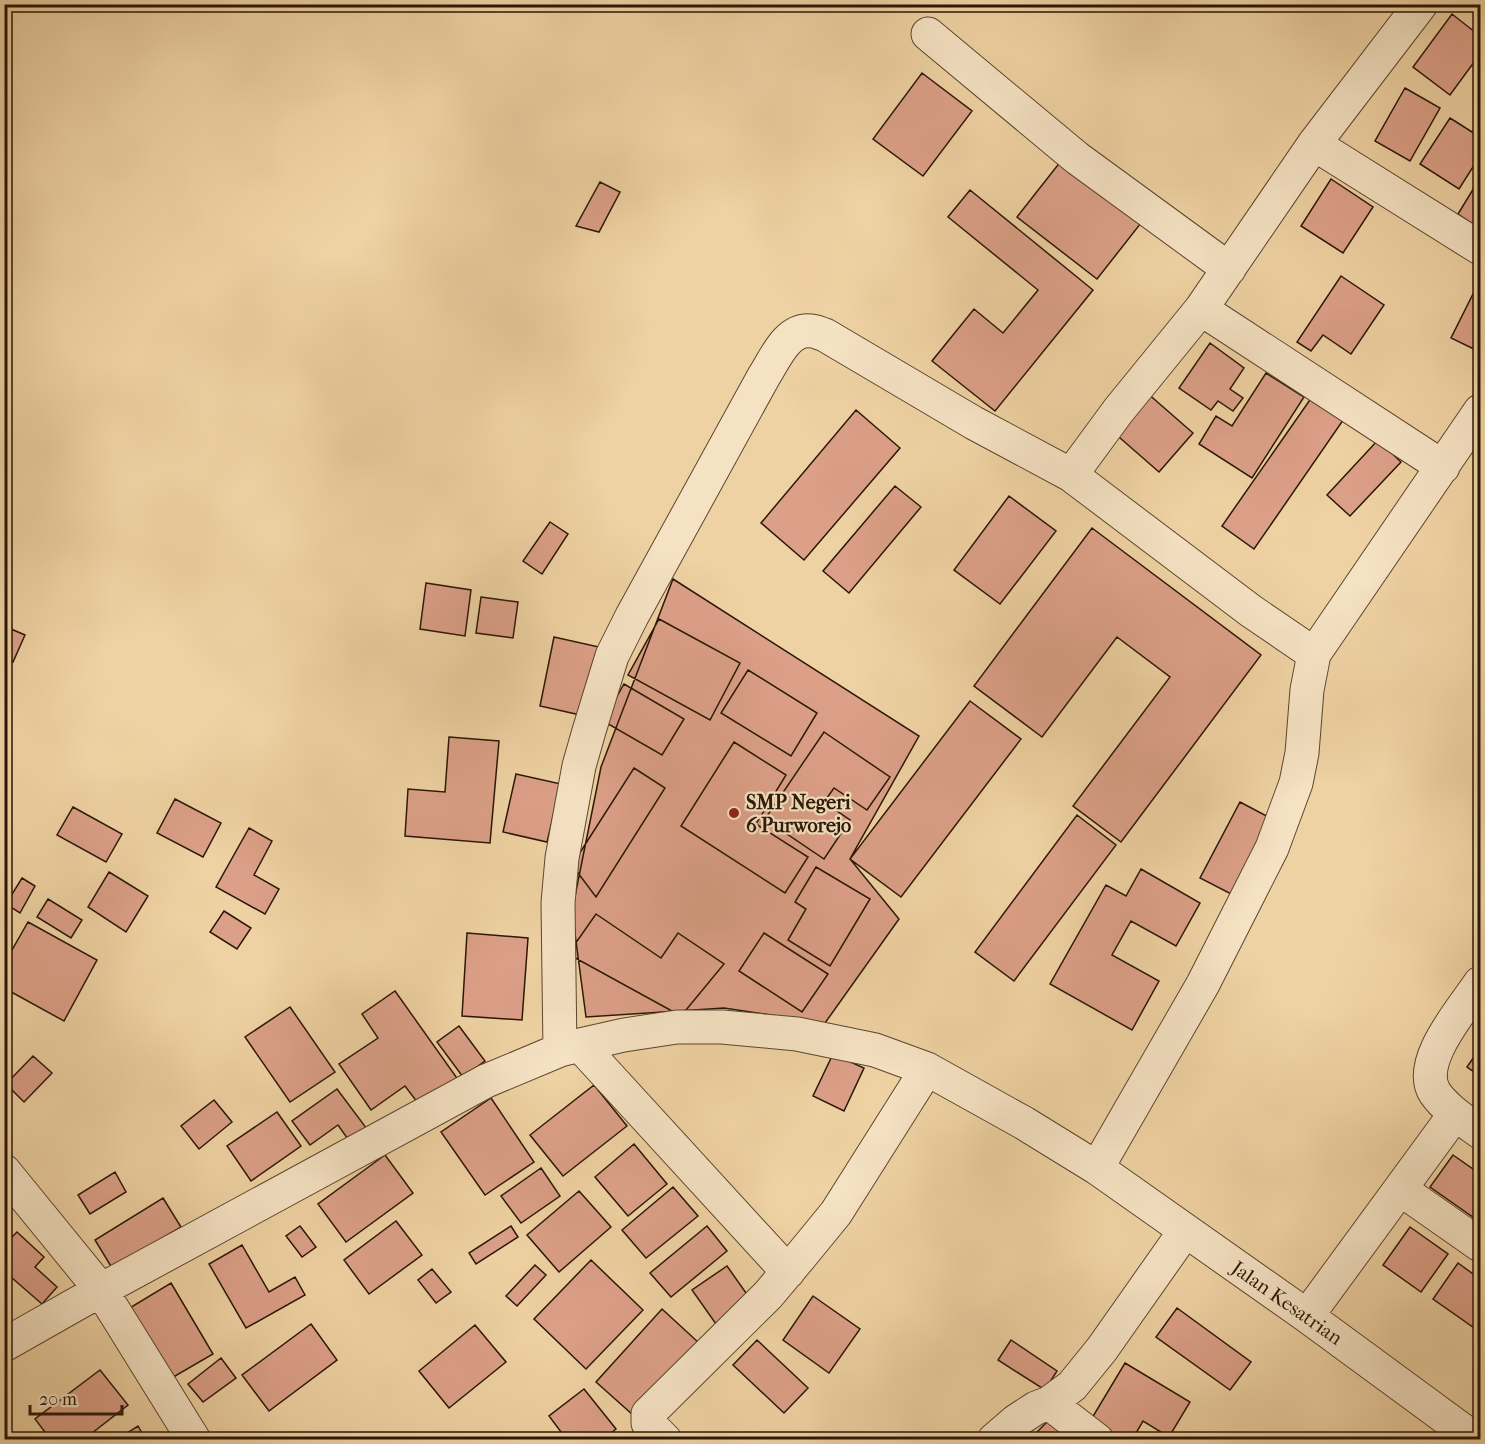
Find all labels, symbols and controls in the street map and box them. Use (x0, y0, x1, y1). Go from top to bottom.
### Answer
place label: SMP Negeri 6 Purworejo (746, 791, 852, 837)
marker: SMP Negeri 6 Purworejo (727, 806, 741, 820)
street label: Jalan Kesatrian (1225, 1255, 1347, 1350)
scale bar (30, 1378, 122, 1416)
text: 20 m (39, 1389, 77, 1410)

